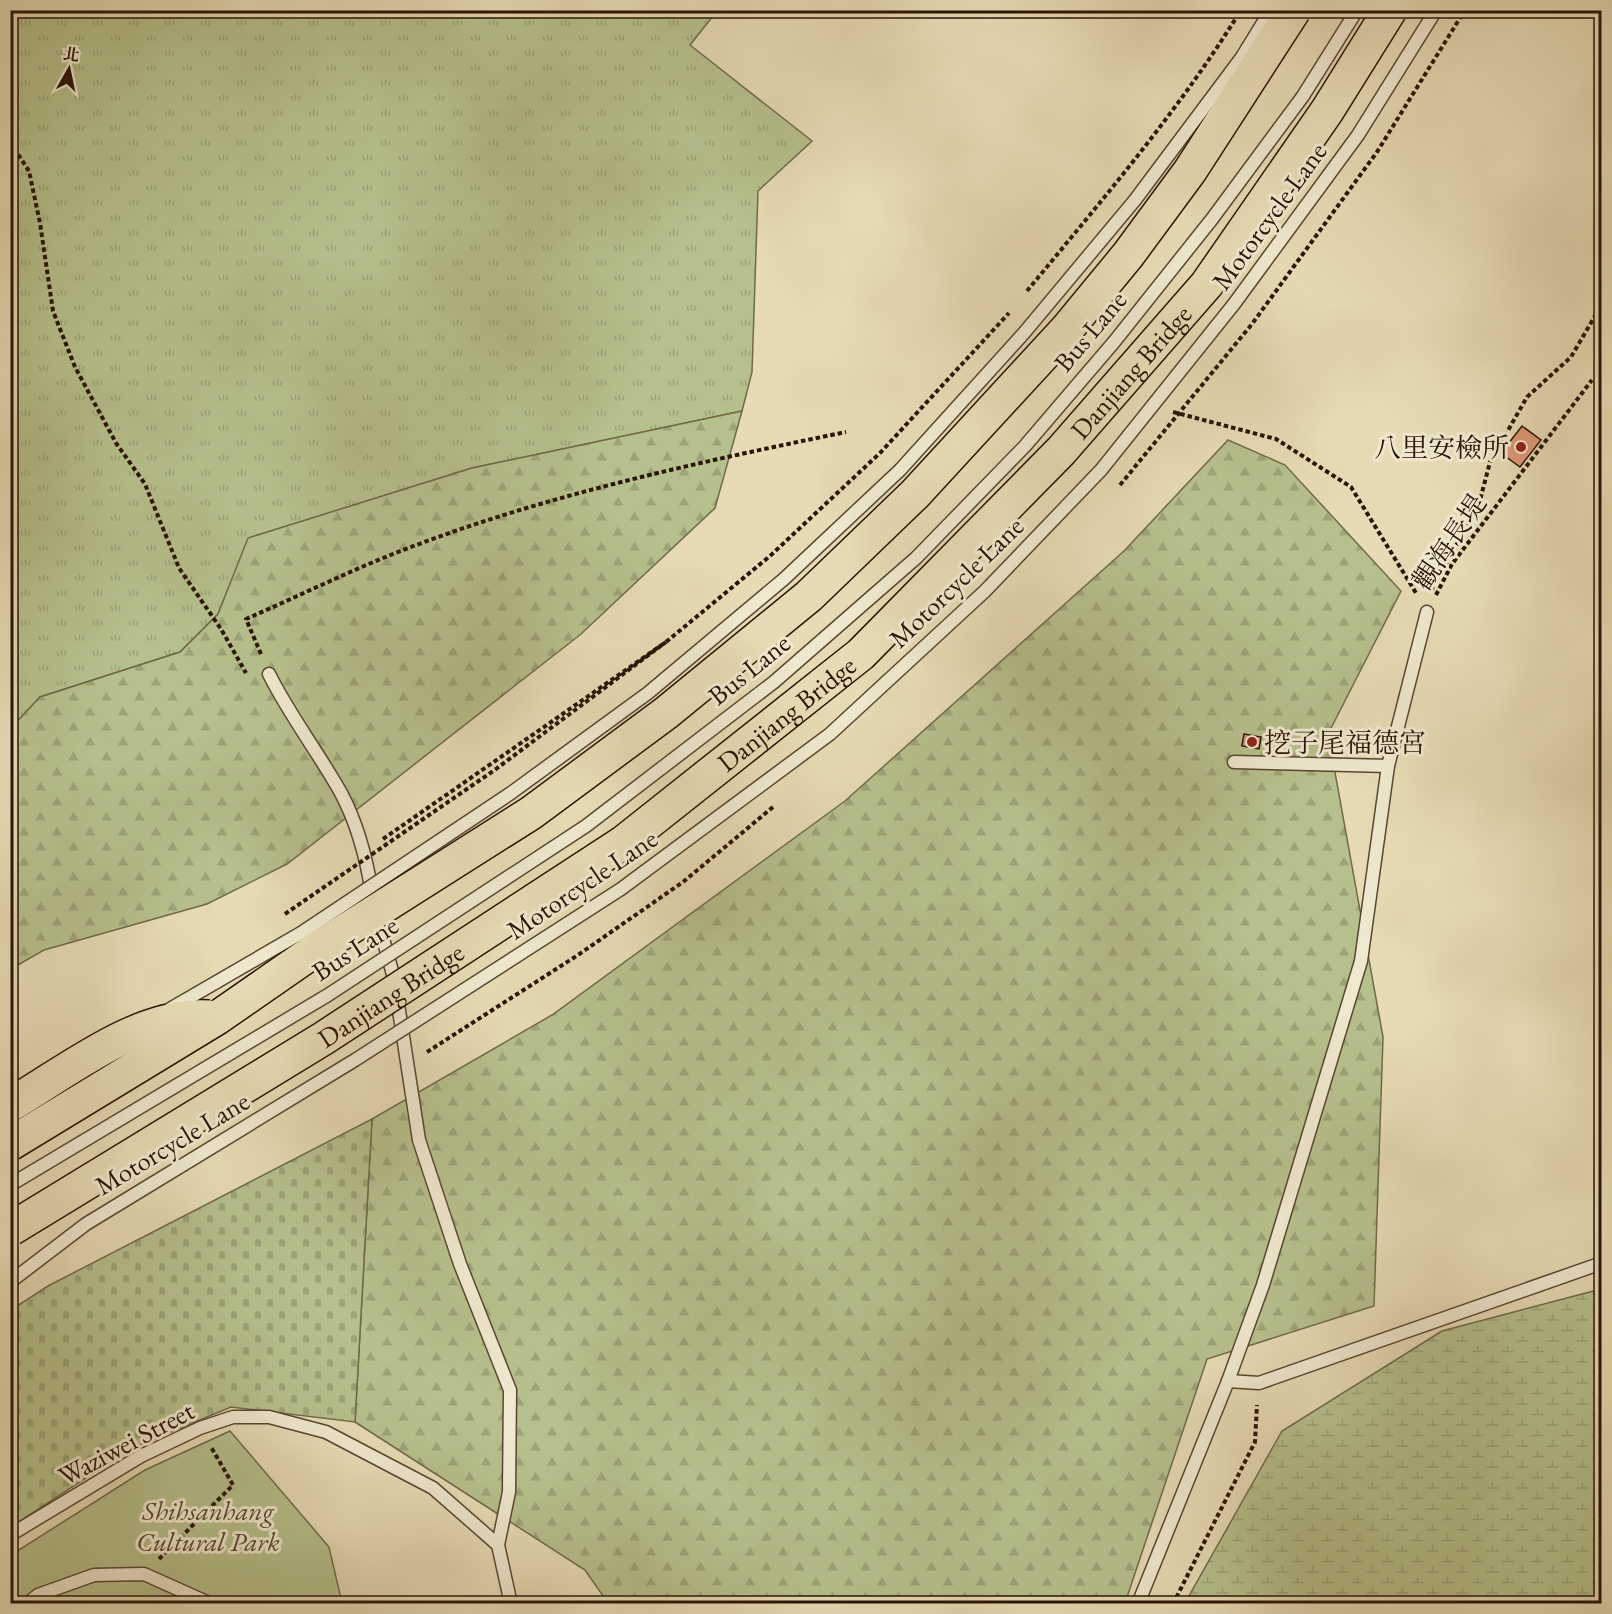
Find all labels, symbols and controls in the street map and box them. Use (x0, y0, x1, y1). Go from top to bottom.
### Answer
north arrow (39, 39, 99, 99)
text: 北 (62, 43, 81, 66)
street label: Motorcycle Lane (1204, 135, 1334, 297)
street label: Bus Lane (1046, 283, 1134, 379)
street label: Danjiang Bridge (1062, 297, 1199, 446)
place label: 八里安檢所 (1374, 430, 1509, 465)
marker: 八里安檢所 (1514, 440, 1528, 454)
street label: 觀海長堤 (1404, 487, 1494, 597)
street label: Motorcycle Lane (881, 509, 1031, 655)
street label: Bus Lane (701, 625, 797, 713)
street label: Danjiang Bridge (710, 648, 863, 779)
place label: 挖子尾福德宮 (1264, 725, 1426, 760)
marker: 挖子尾福德宮 (1245, 735, 1259, 749)
street label: Motorcycle Lane (500, 821, 664, 947)
street label: Bus Lane (305, 907, 405, 989)
street label: Danjiang Bridge (311, 934, 470, 1055)
street label: Motorcycle Lane (88, 1083, 256, 1203)
street label: Waziwei Street (52, 1392, 200, 1493)
park label: Shihsanhang Cultural Park (136, 1493, 280, 1559)

